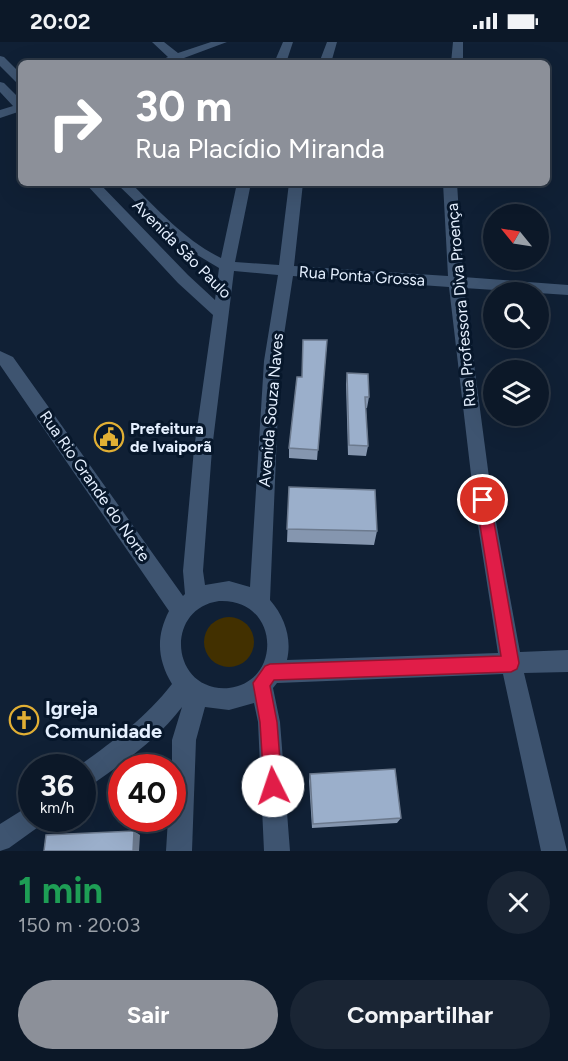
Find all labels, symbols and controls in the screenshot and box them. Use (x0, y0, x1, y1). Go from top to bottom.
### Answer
text: 20:02 (30, 8, 91, 35)
text: 30 m (135, 81, 232, 132)
icon: right (36, 84, 114, 162)
text: Rua Placídio Miranda (135, 132, 385, 165)
street label: Avenida São Paulo (129, 196, 235, 302)
street label: Rua Professora Diva Proença (443, 202, 479, 408)
north arrow (483, 204, 549, 270)
map controls (483, 204, 549, 426)
street label: Rua Ponta Grossa (298, 262, 426, 290)
button: search (483, 282, 549, 348)
street label: Avenida Souza Naves (255, 332, 287, 488)
button: layers (483, 360, 549, 426)
street label: Rua Rio Grande do Norte (36, 407, 154, 565)
place label: Prefeitura de Ivaiporã (130, 419, 212, 456)
public building icon: Prefeitura de Ivaiporã (93, 421, 125, 453)
pin (457, 474, 508, 525)
icon: arrive (466, 483, 499, 516)
place label: Igreja Comunidade (45, 696, 162, 743)
church icon: Igreja Comunidade (8, 704, 40, 736)
speed limit sign: 40 (108, 754, 186, 832)
position arrow (241, 754, 305, 818)
text: 36 (40, 767, 74, 804)
text: km/h (40, 799, 74, 817)
text: 1 min (18, 869, 103, 912)
button: close (487, 871, 550, 934)
text: 150 m · 20:03 (18, 913, 140, 937)
button: Sair (18, 980, 278, 1049)
button: Compartilhar (290, 980, 550, 1049)

